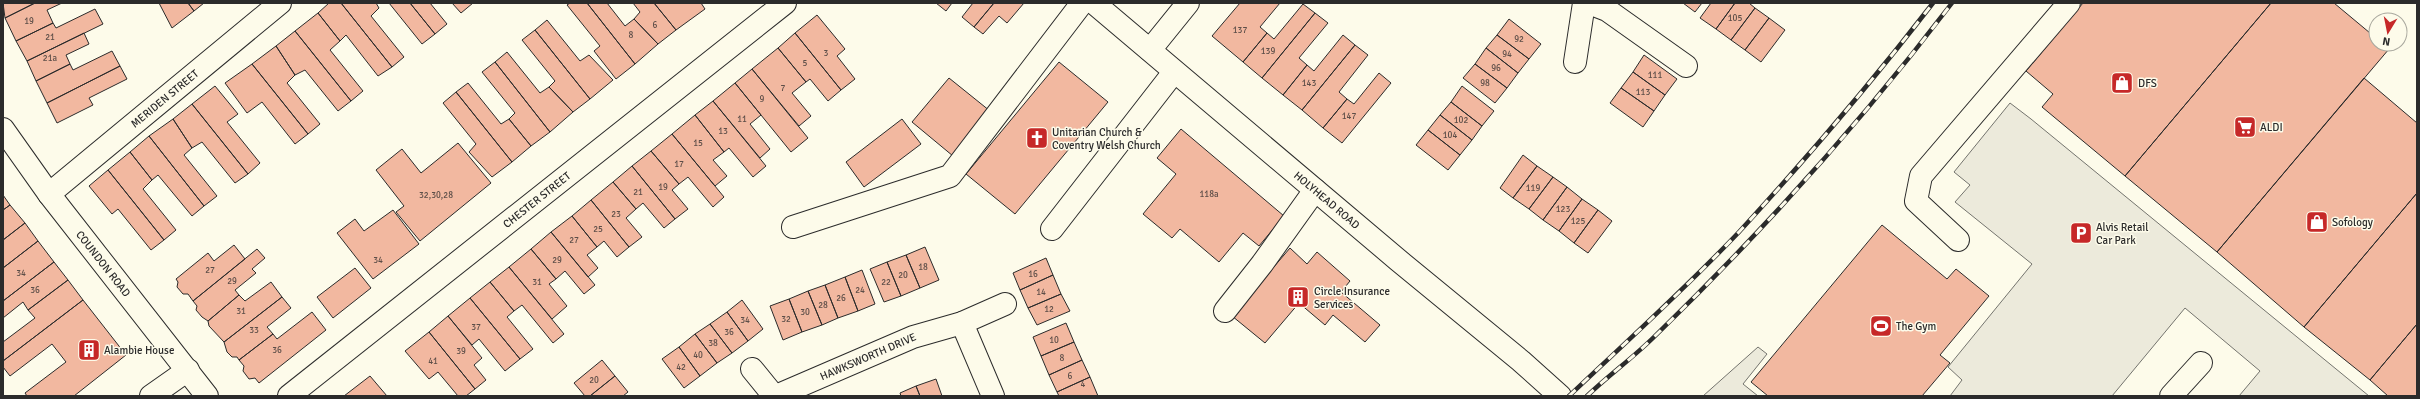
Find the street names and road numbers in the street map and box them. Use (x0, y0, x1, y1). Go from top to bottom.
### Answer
street label: MERIDEN STREET (128, 67, 202, 131)
street label: CHESTER STREET (501, 169, 574, 231)
street label: HOLYHEAD ROAD (1291, 169, 1362, 232)
street label: COUNDON ROAD (73, 228, 133, 300)
street label: HAWKSWORTH DRIVE (818, 330, 918, 383)

